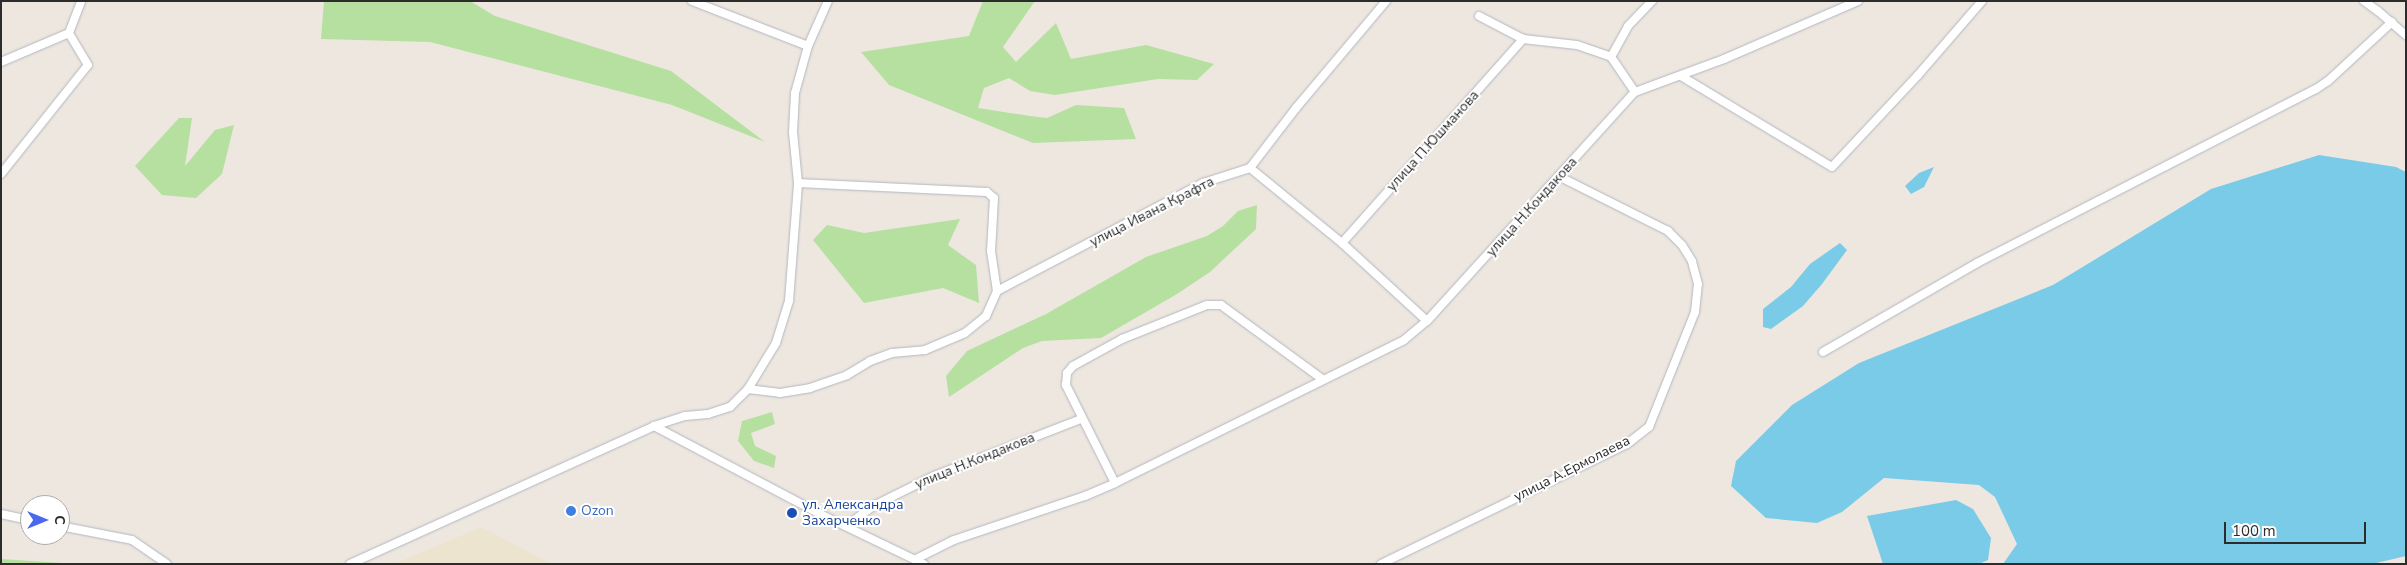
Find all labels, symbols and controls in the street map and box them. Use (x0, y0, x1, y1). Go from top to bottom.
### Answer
street label: улица П.Юшманова (1383, 87, 1483, 195)
street label: улица Н.Кондакова (1483, 154, 1581, 260)
street label: улица Ивана Крафта (1087, 173, 1217, 251)
street label: улица Н.Кондакова (913, 429, 1037, 493)
street label: улица А.Ермолаева (1511, 432, 1633, 506)
north arrow (20, 495, 70, 545)
place label: ул. Александра Захарченко (802, 497, 903, 530)
place label: Ozon (581, 503, 614, 519)
marker: Ozon (565, 505, 577, 517)
marker: ул. Александра Захарченко (786, 507, 798, 519)
scale bar (2227, 512, 2370, 544)
text: С (50, 515, 69, 525)
text: 100 m (2232, 521, 2276, 541)

